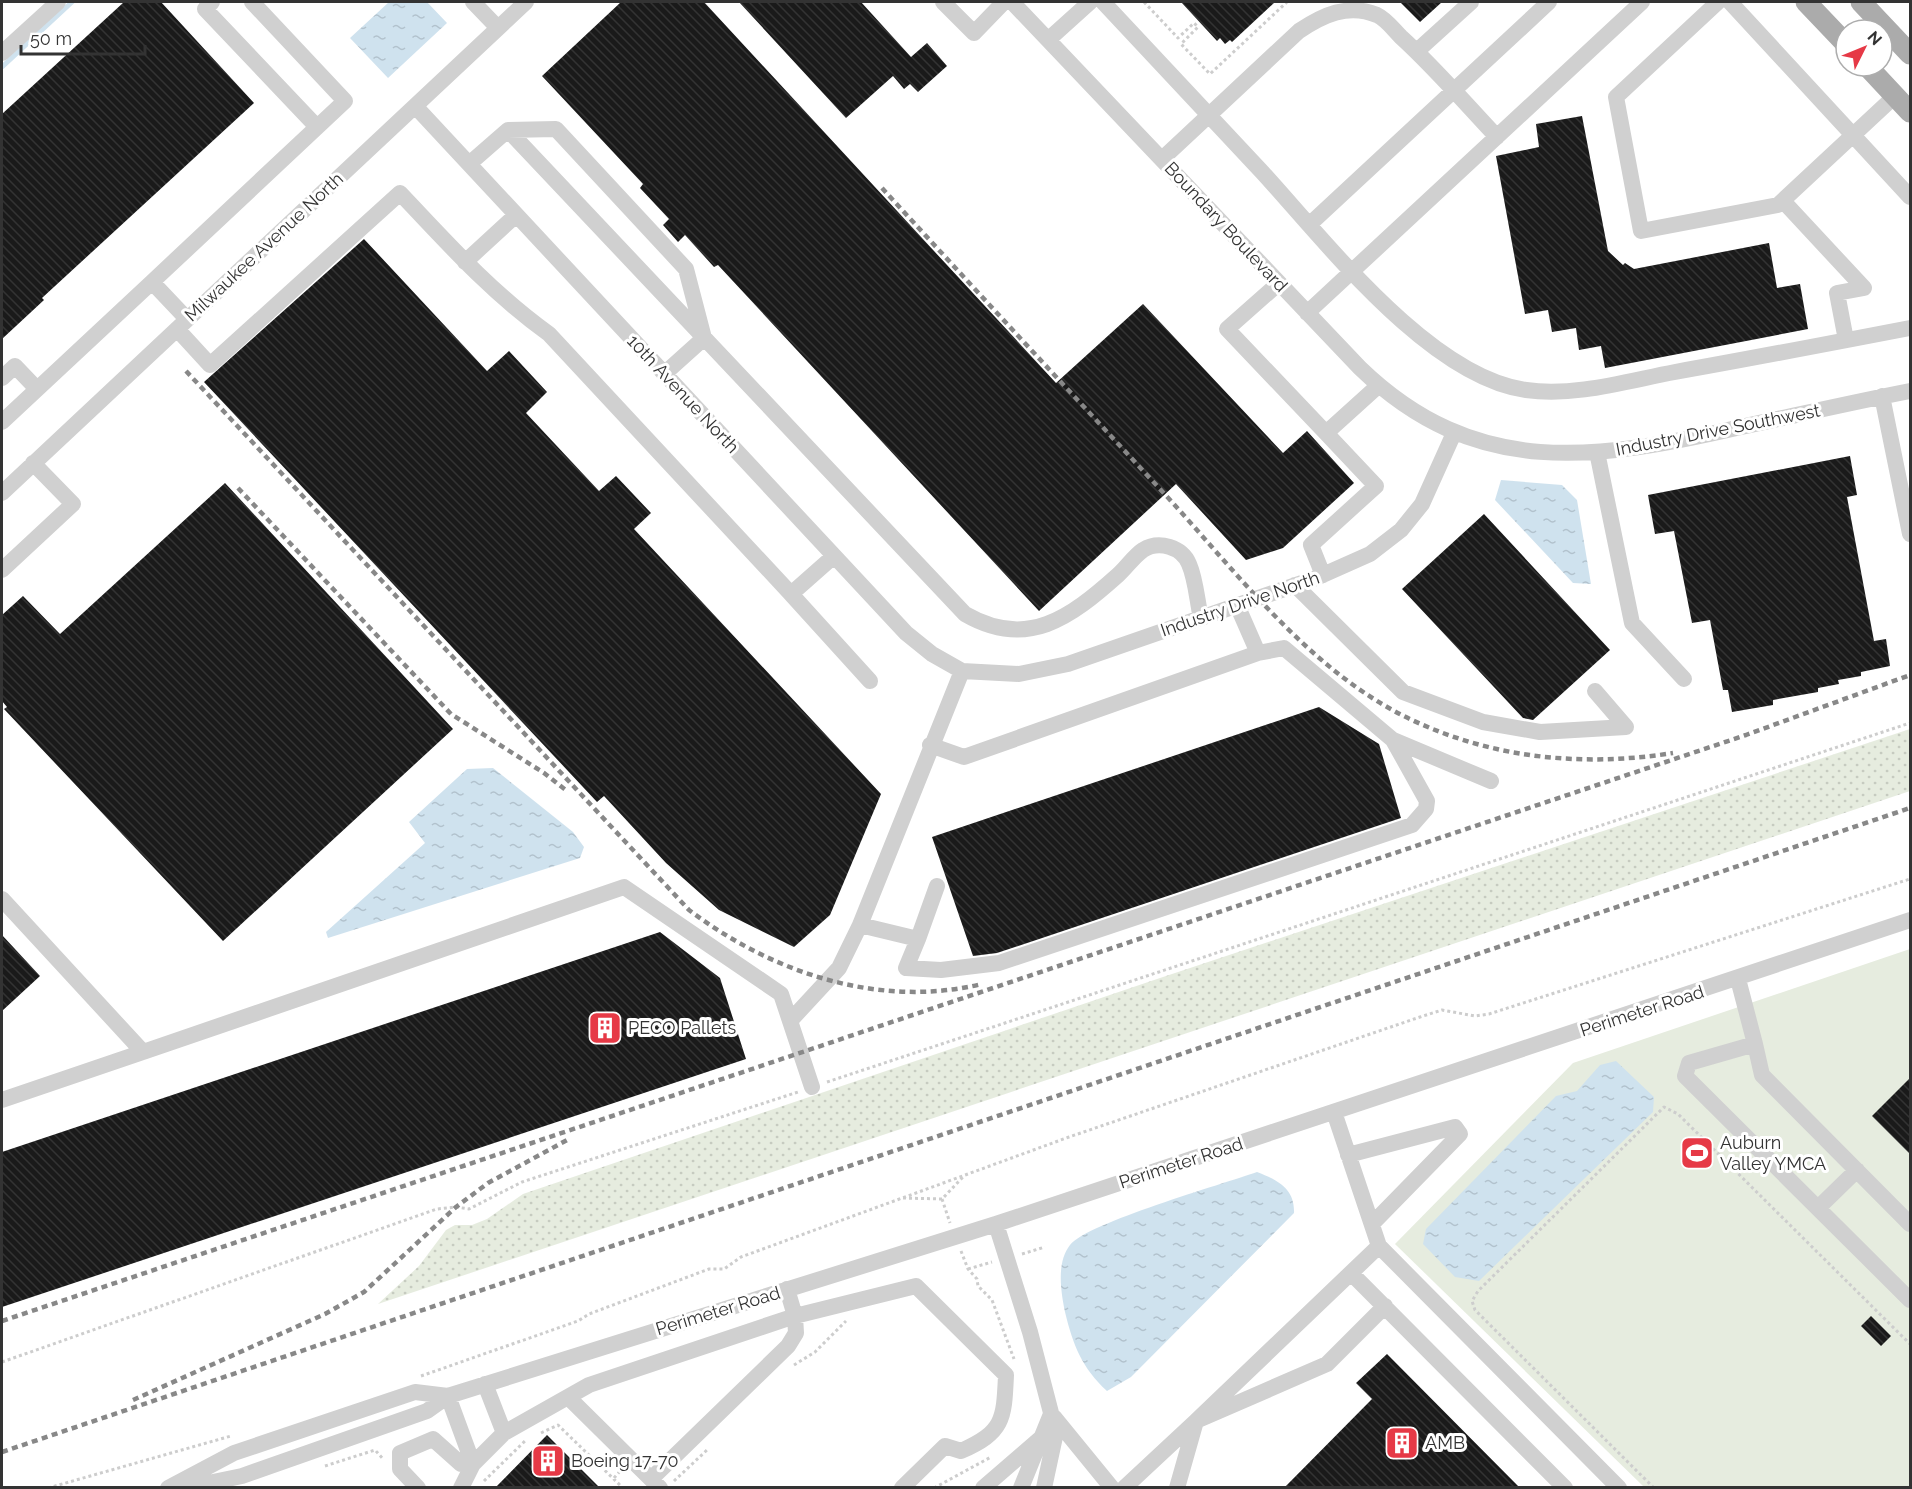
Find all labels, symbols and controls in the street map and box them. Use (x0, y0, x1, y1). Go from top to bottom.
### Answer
scale bar (21, 18, 146, 56)
north arrow (1834, 18, 1894, 78)
text: N (1863, 27, 1886, 49)
text: 50 m (30, 28, 72, 49)
street label: Boundary Boulevard (1161, 157, 1292, 296)
street label: Milwaukee Avenue North (180, 168, 347, 325)
street label: 10th Avenue North (623, 330, 744, 457)
street label: Industry Drive Southwest (1614, 399, 1822, 460)
street label: Industry Drive North (1158, 566, 1322, 641)
street label: Perimeter Road (1577, 981, 1706, 1040)
building icon: PECO Pallets (587, 1010, 623, 1046)
place label: PECO Pallets (628, 1017, 736, 1038)
place label: Auburn Valley YMCA (1720, 1132, 1826, 1174)
street label: Perimeter Road (1116, 1133, 1245, 1192)
sports icon: Auburn Valley YMCA (1679, 1135, 1715, 1171)
street label: Perimeter Road (653, 1282, 783, 1339)
building icon: AMB (1384, 1425, 1420, 1461)
place label: AMB (1425, 1432, 1465, 1453)
building icon: Boeing 17-70 (530, 1443, 566, 1479)
place label: Boeing 17-70 (571, 1450, 679, 1471)

